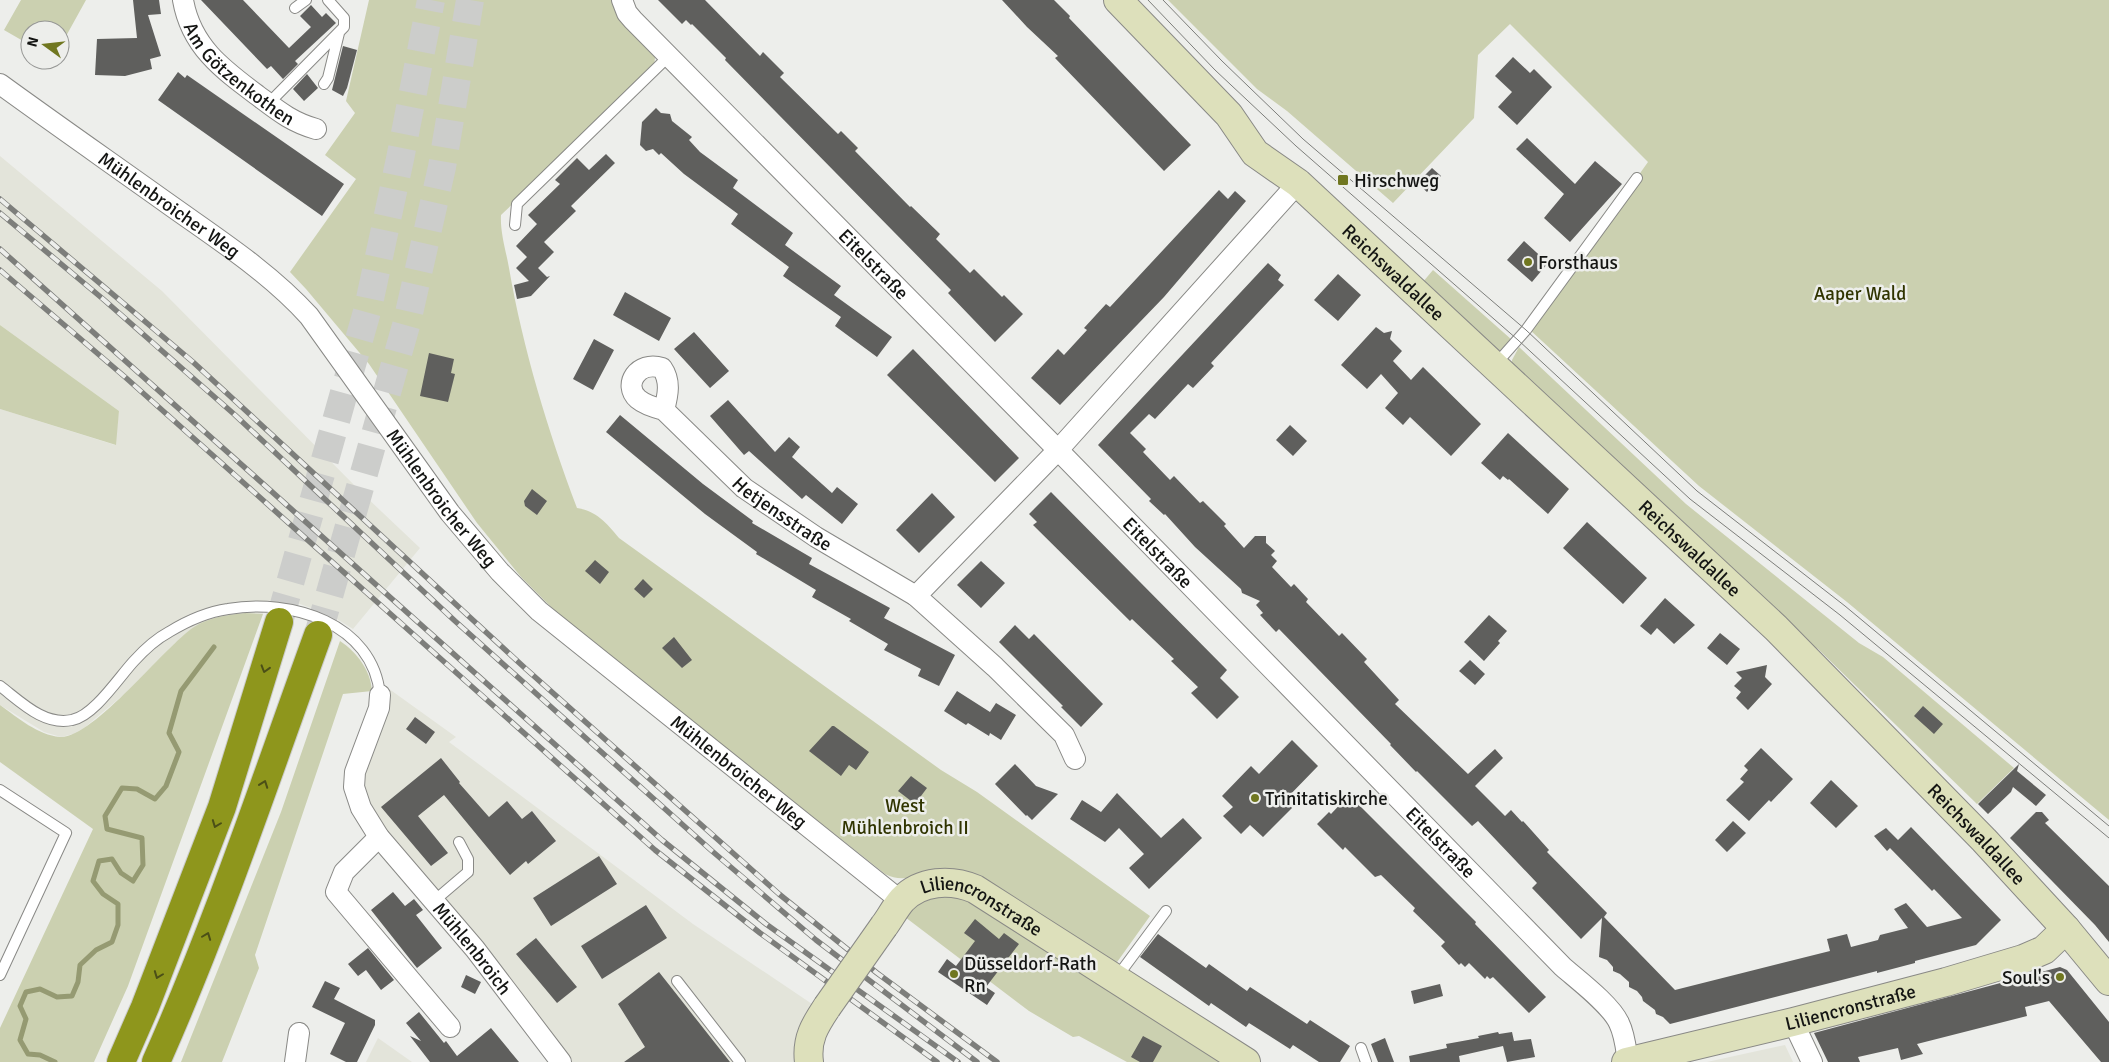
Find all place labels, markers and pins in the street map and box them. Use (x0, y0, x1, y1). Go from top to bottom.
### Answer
place label: Hirschweg (1354, 169, 1439, 193)
marker: Hirschweg (1336, 173, 1350, 187)
place label: Forsthaus (1538, 251, 1618, 275)
marker: Forsthaus (1522, 256, 1534, 268)
place label: Trinitatiskirche (1265, 787, 1388, 811)
marker: Trinitatiskirche (1249, 792, 1261, 804)
place label: Düsseldorf-Rath Rn (964, 952, 1097, 998)
place label: Soul's (2002, 966, 2050, 990)
marker: Düsseldorf-Rath Rn (948, 968, 960, 980)
marker: Soul's (2054, 971, 2066, 983)

